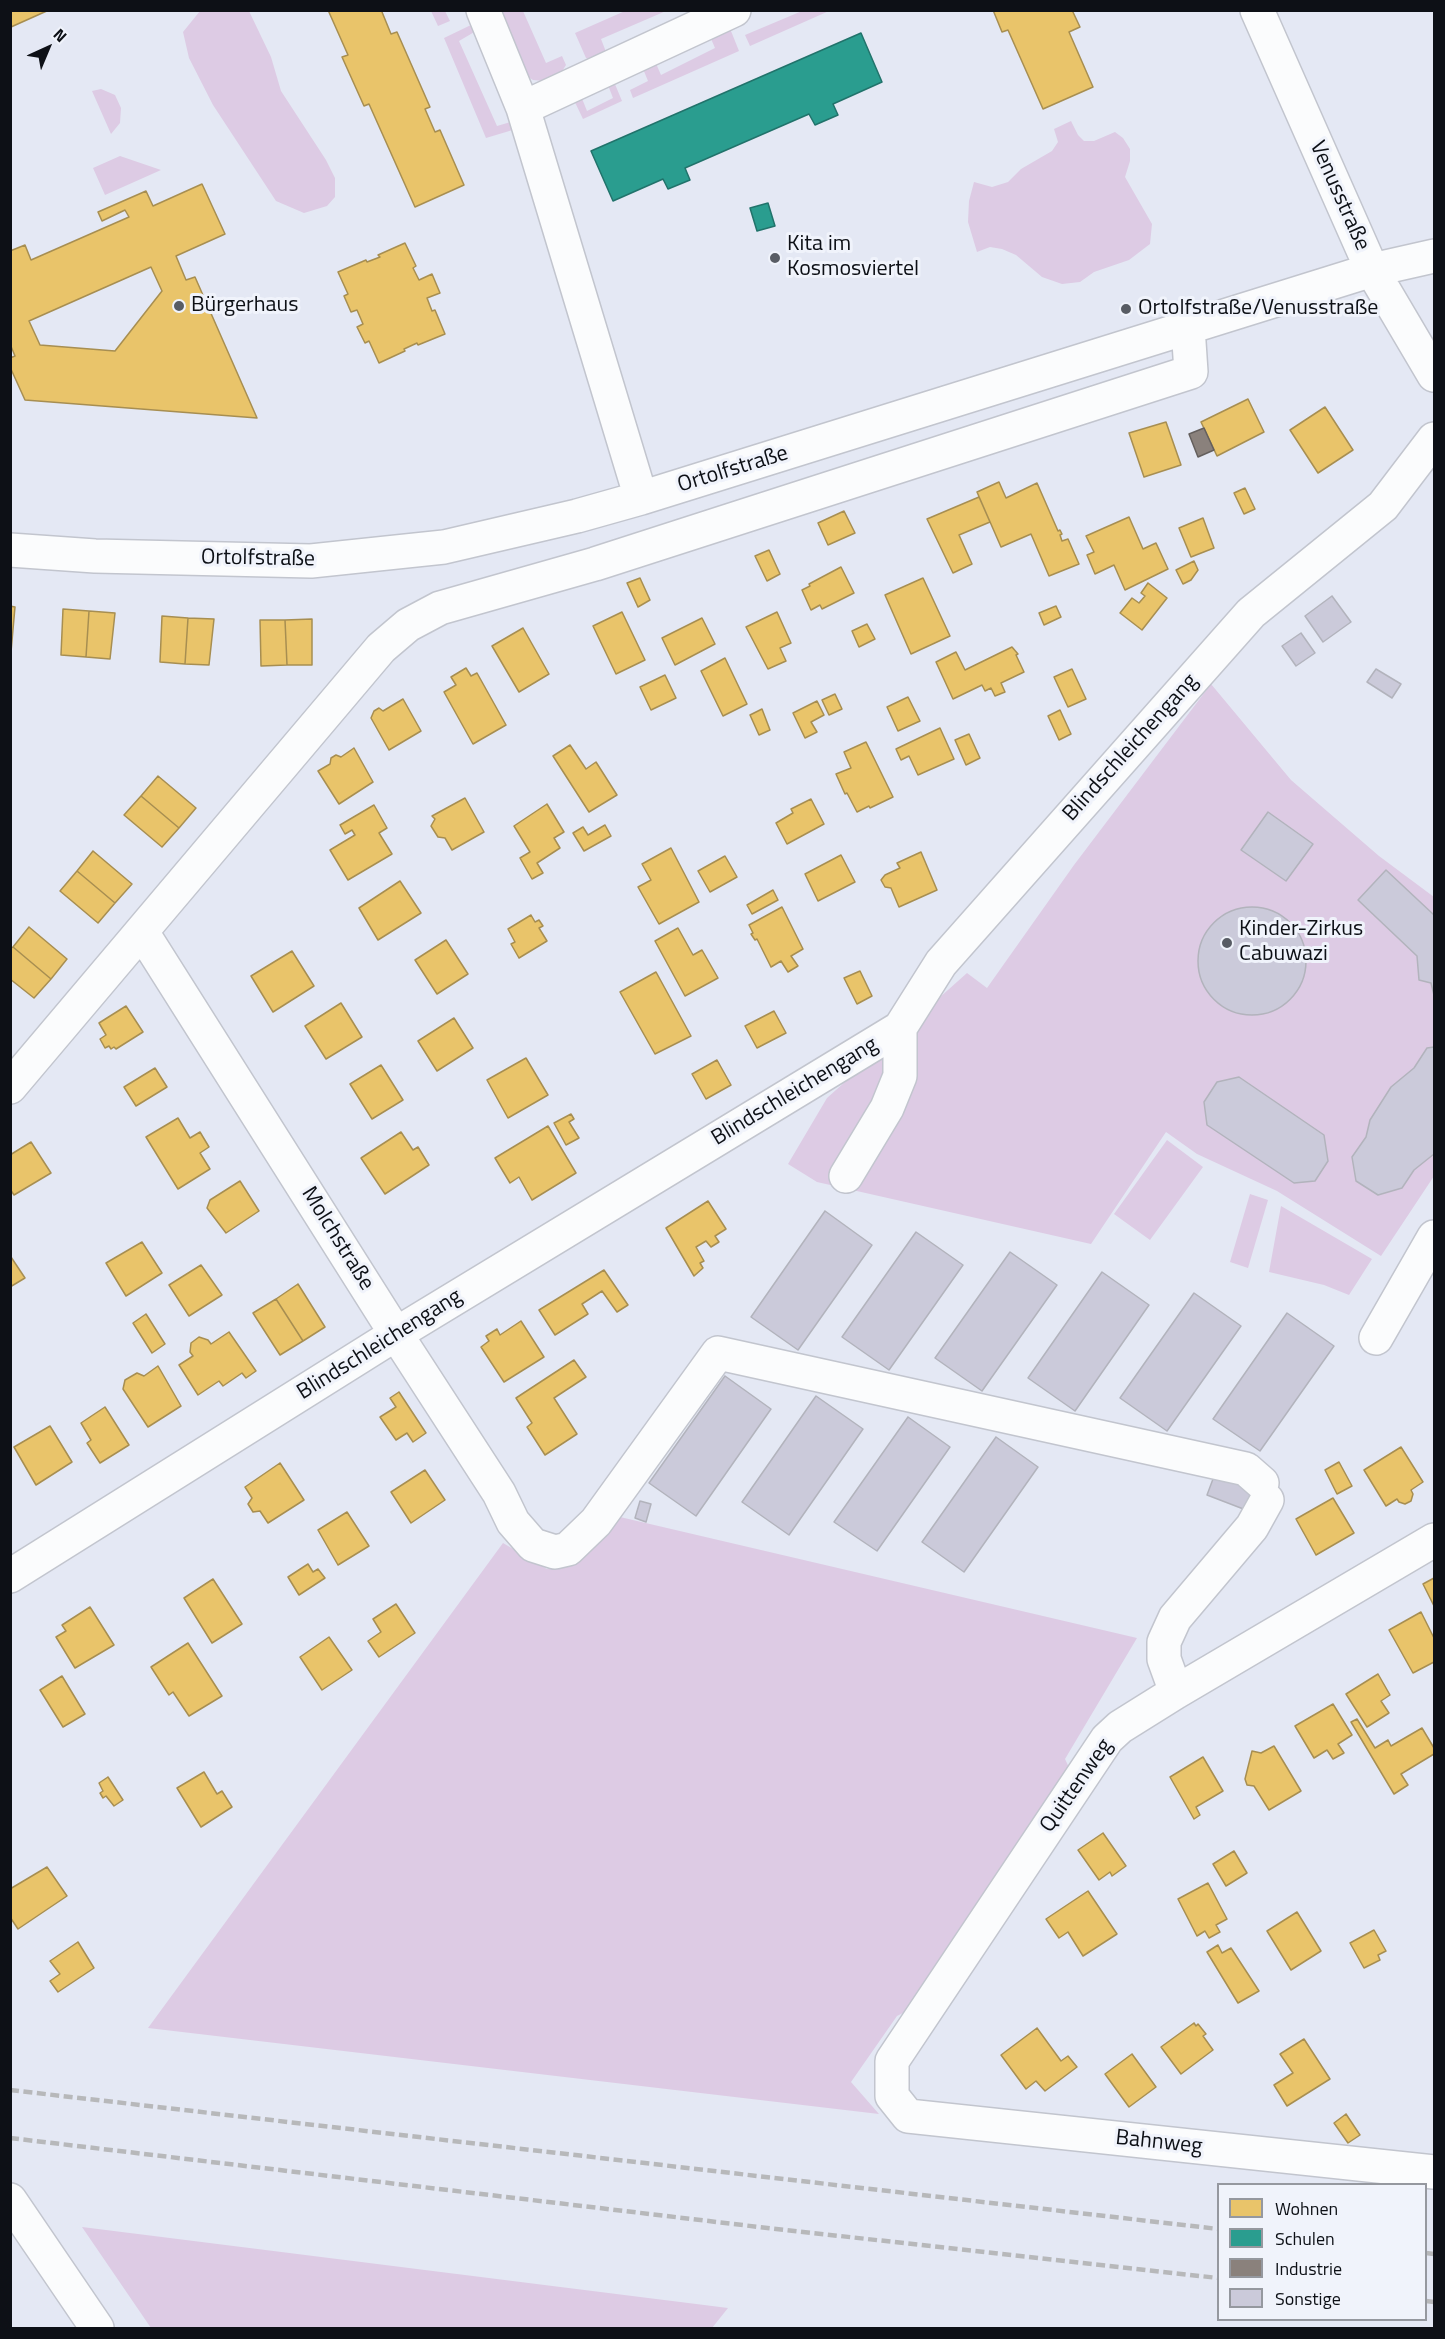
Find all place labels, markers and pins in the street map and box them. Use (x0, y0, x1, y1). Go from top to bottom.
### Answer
place label: Kita im Kosmosviertel (787, 232, 919, 284)
marker: Kita im Kosmosviertel (768, 251, 782, 265)
place label: Bürgerhaus (191, 293, 298, 319)
place label: Ortolfstraße/Venusstraße (1138, 296, 1378, 322)
marker: Bürgerhaus (172, 299, 186, 313)
marker: Ortolfstraße/Venusstraße (1119, 302, 1133, 316)
place label: Kinder-Zirkus Cabuwazi (1239, 917, 1363, 968)
marker: Kinder-Zirkus Cabuwazi (1220, 936, 1234, 950)

